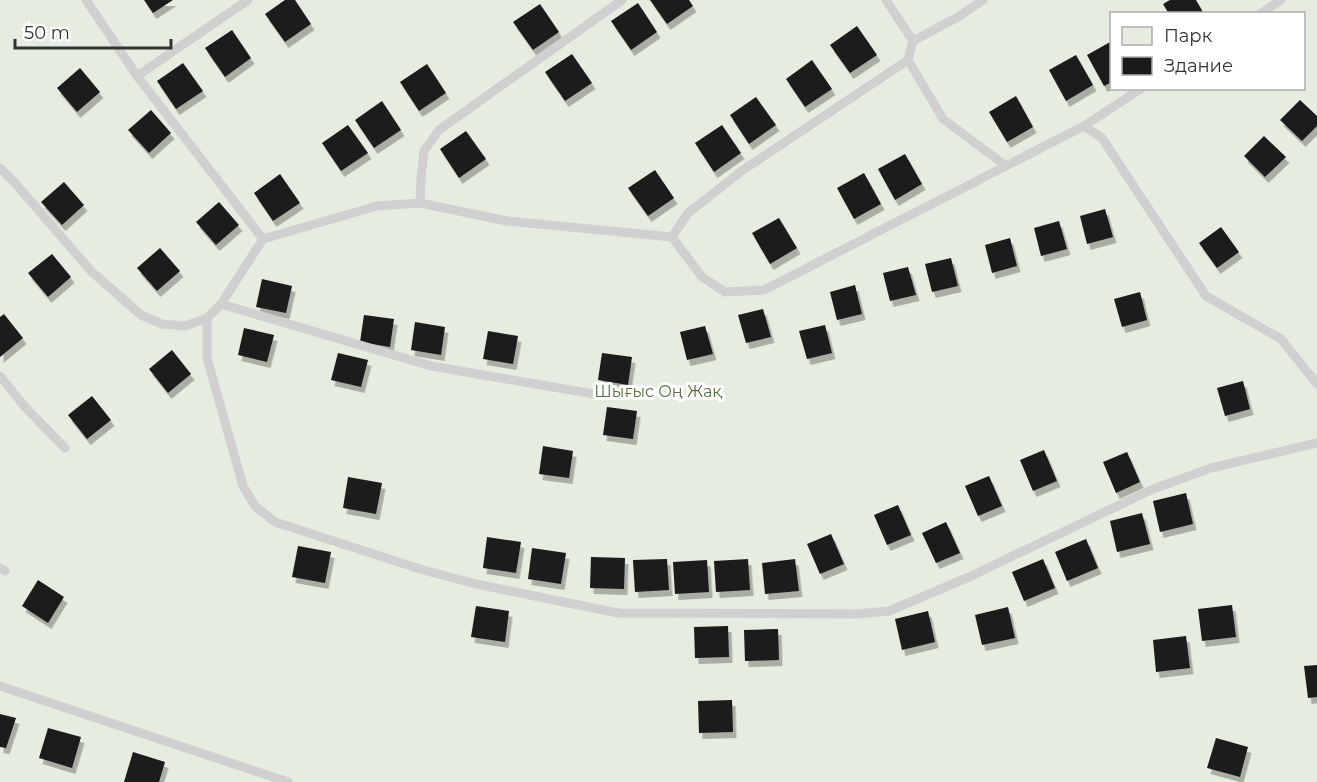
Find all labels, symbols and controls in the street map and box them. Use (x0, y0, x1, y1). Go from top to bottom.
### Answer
scale bar (15, 12, 171, 50)
legend (1110, 12, 1305, 90)
text: 50 m (24, 22, 70, 44)
text: Парк (1164, 25, 1213, 47)
text: Здание (1164, 55, 1233, 77)
park label: Шығыс Оң Жақ (594, 382, 722, 401)

